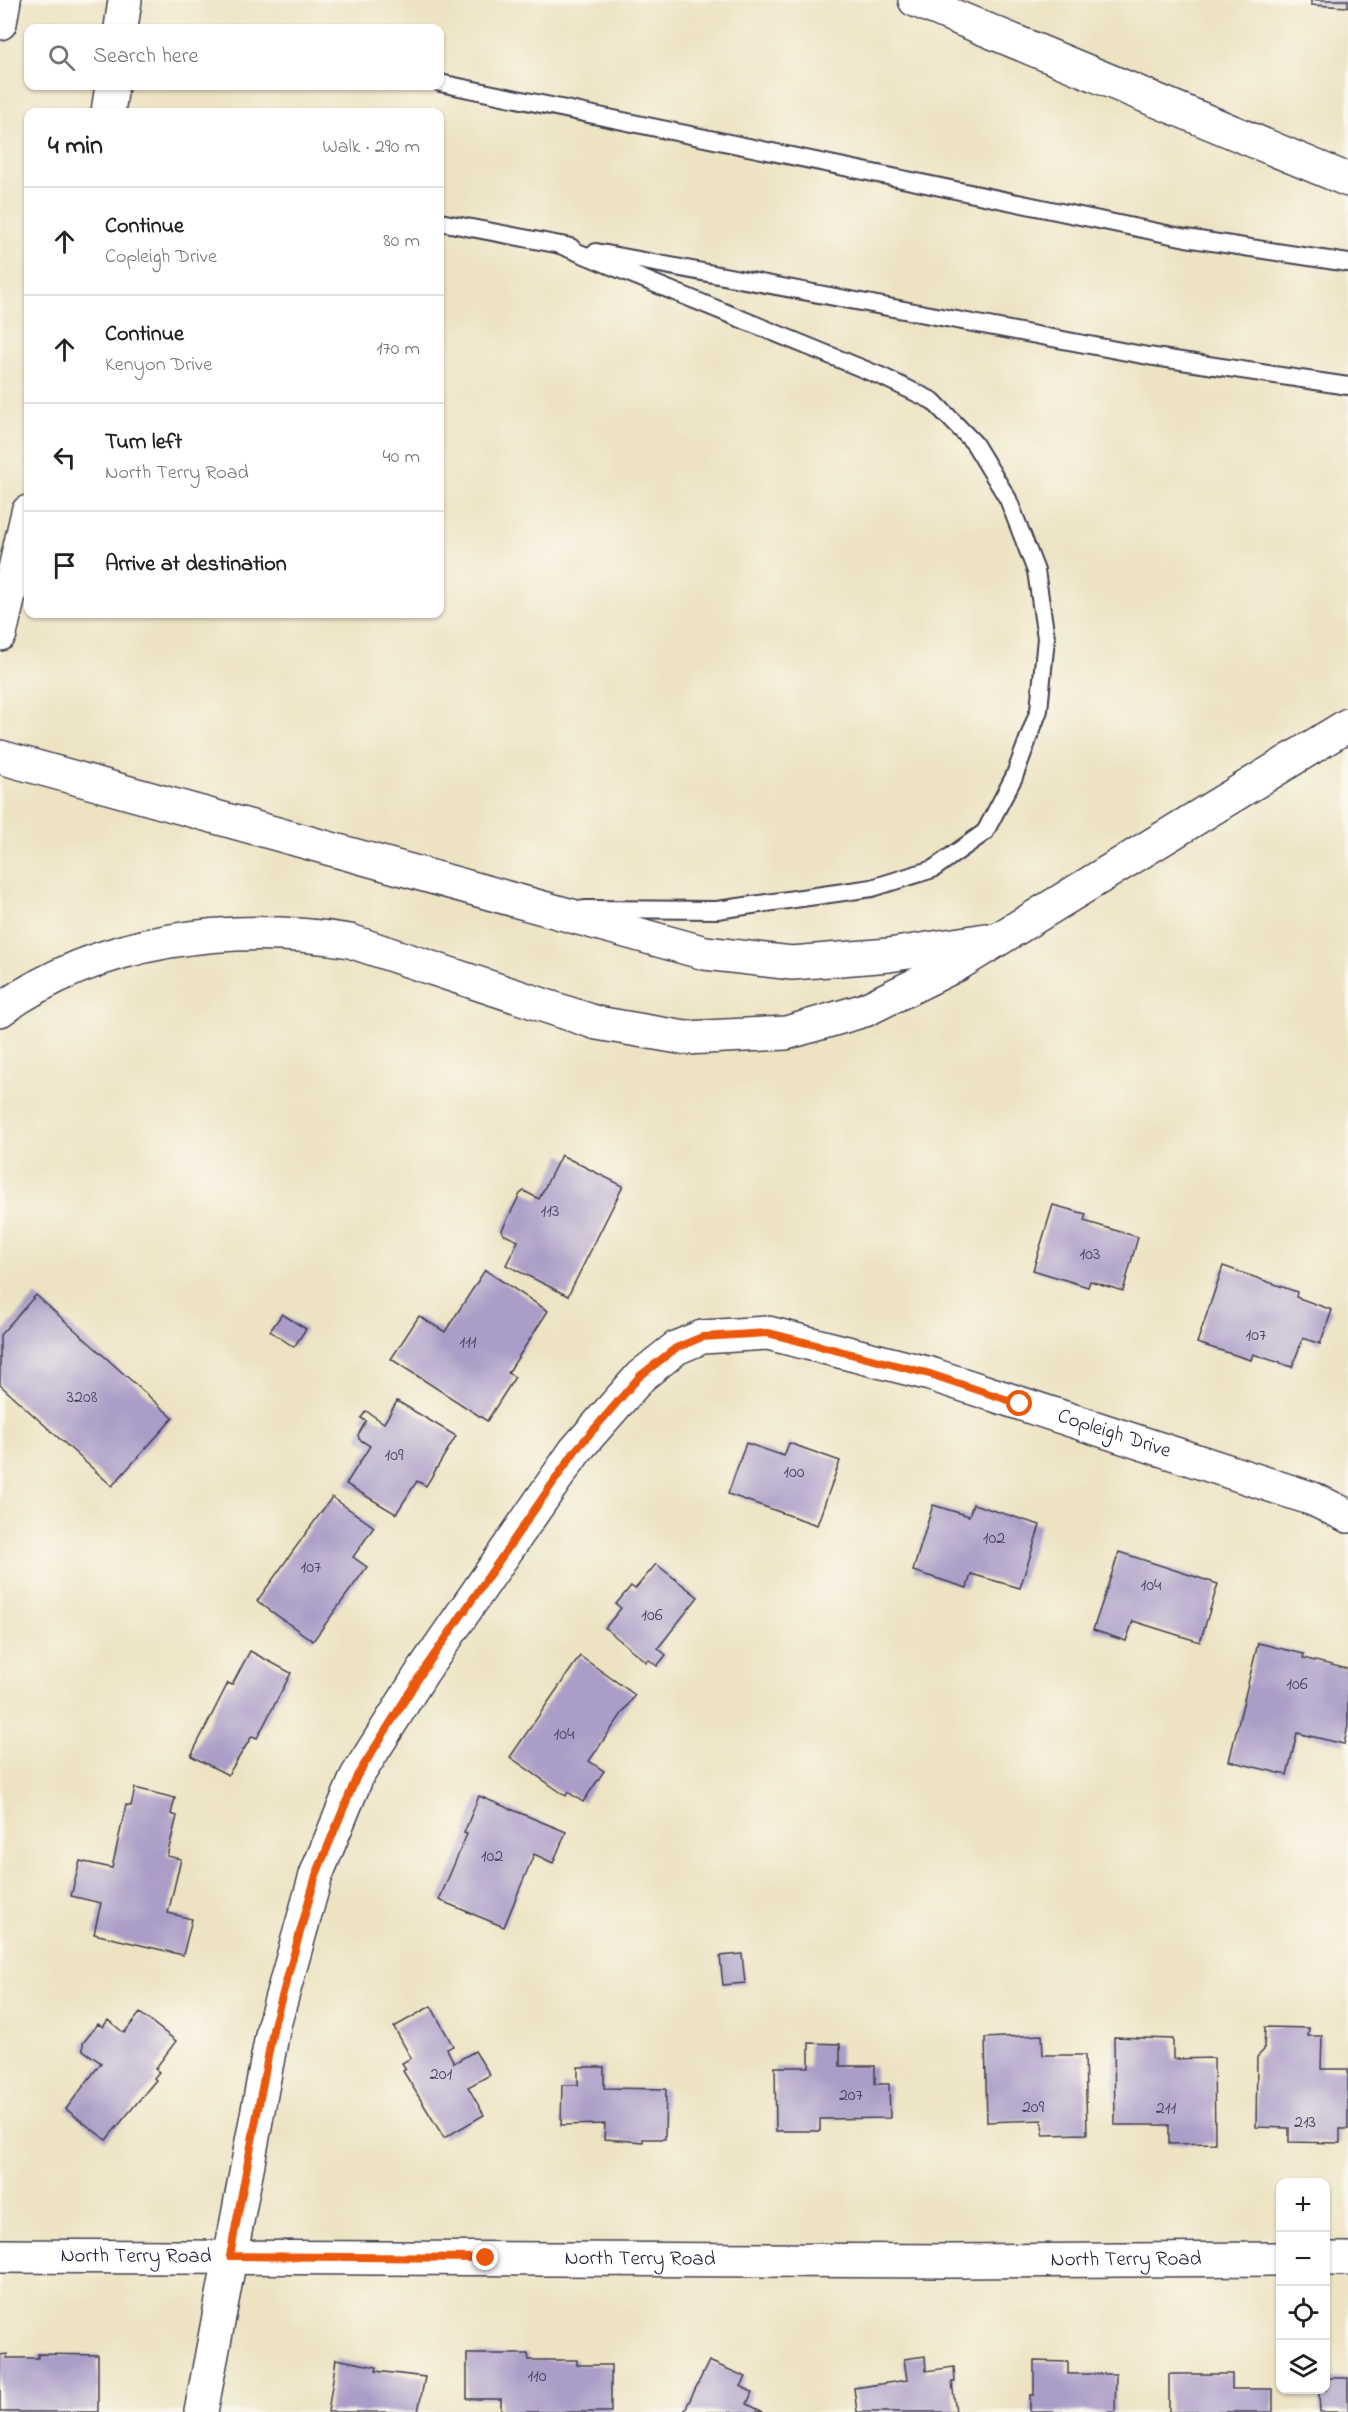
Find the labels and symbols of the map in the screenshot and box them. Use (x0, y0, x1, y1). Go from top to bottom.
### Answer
house number: 113 (541, 1199, 559, 1225)
house number: 103 (1080, 1242, 1100, 1268)
house number: 107 (1246, 1323, 1267, 1349)
house number: 111 (459, 1330, 477, 1356)
house number: 3208 (67, 1385, 98, 1411)
route start (1006, 1390, 1032, 1416)
street label: Copleigh Drive (1053, 1402, 1175, 1467)
house number: 109 (385, 1443, 404, 1469)
house number: 100 (783, 1460, 805, 1486)
house number: 102 (983, 1526, 1005, 1552)
house number: 107 (301, 1555, 322, 1581)
house number: 104 (1141, 1573, 1162, 1599)
house number: 106 (641, 1603, 663, 1629)
house number: 106 (1286, 1672, 1308, 1698)
house number: 104 (554, 1722, 575, 1748)
house number: 102 (481, 1844, 503, 1870)
house number: 201 (430, 2062, 452, 2088)
house number: 207 (839, 2083, 864, 2109)
house number: 209 (1022, 2095, 1045, 2121)
house number: 211 (1156, 2096, 1176, 2122)
house number: 213 (1294, 2110, 1316, 2136)
street label: North Terry Road (60, 2241, 212, 2274)
route end (472, 2244, 498, 2270)
street label: North Terry Road (564, 2244, 716, 2276)
street label: North Terry Road (1050, 2244, 1202, 2277)
house number: 110 (527, 2364, 547, 2390)

